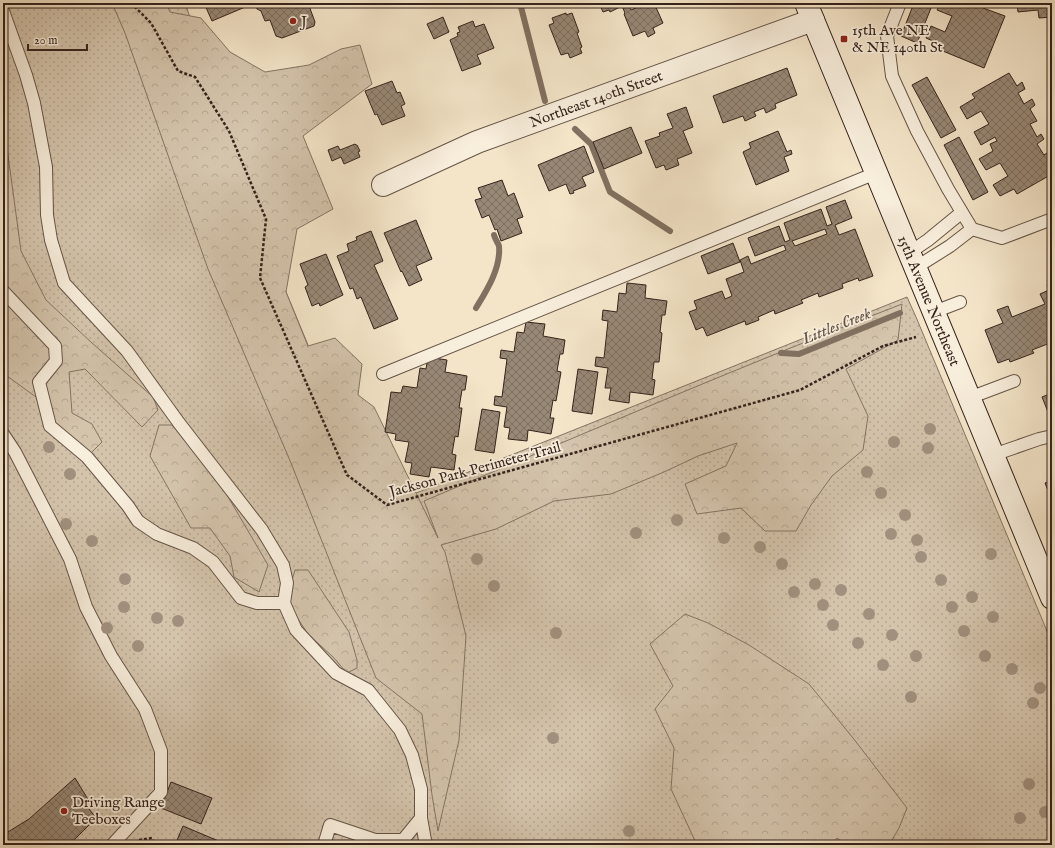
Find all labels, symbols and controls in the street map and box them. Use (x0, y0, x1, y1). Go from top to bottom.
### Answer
place label: J (299, 12, 307, 31)
marker: J (288, 16, 298, 26)
place label: 15th Ave NE & NE 140th St (852, 21, 943, 57)
scale bar (28, 26, 87, 52)
text: 20 m (34, 33, 57, 48)
marker: 15th Ave NE & NE 140th St (839, 34, 849, 44)
street label: Northeast 140th Street (527, 66, 665, 132)
street label: 15th Avenue Northeast (893, 233, 964, 369)
water label: Littles Creek (798, 304, 875, 350)
street label: Jackson Park Perimeter Trail (385, 437, 564, 502)
place label: Driving Range Teeboxes (72, 793, 164, 829)
marker: Driving Range Teeboxes (59, 806, 69, 816)

